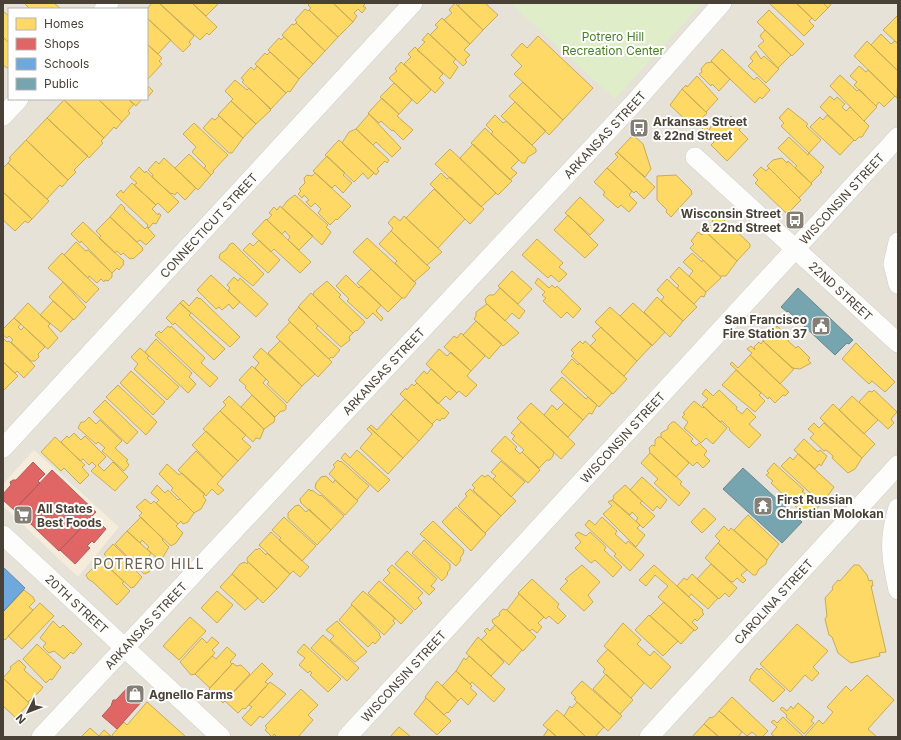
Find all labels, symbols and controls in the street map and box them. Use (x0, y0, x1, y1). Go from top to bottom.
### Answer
legend (8, 8, 148, 100)
text: Homes (44, 16, 84, 31)
park label: Potrero Hill Recreation Center (562, 29, 665, 58)
text: Shops (44, 36, 80, 51)
text: Schools (44, 56, 89, 71)
text: Public (44, 76, 79, 91)
street label: ARKANSAS STREET (560, 87, 649, 181)
place label: Arkansas Street & 22nd Street (653, 114, 748, 143)
bus stop icon: Arkansas Street & 22nd Street (628, 117, 650, 139)
street label: WISCONSIN STREET (796, 150, 887, 247)
street label: CONNECTICUT STREET (156, 169, 260, 281)
place label: Wisconsin Street & 22nd Street (681, 206, 782, 235)
bus stop icon: Wisconsin Street & 22nd Street (784, 209, 806, 231)
street label: 22ND STREET (806, 258, 876, 324)
place label: San Francisco Fire Station 37 (723, 312, 807, 341)
public building icon: San Francisco Fire Station 37 (810, 315, 832, 337)
street label: ARKANSAS STREET (339, 324, 428, 418)
street label: WISCONSIN STREET (577, 388, 668, 486)
place label: First Russian Christian Molokan (777, 492, 884, 521)
temple icon: First Russian Christian Molokan (752, 495, 774, 517)
place label: All States Best Foods (37, 501, 102, 530)
supermarket icon: All States Best Foods (12, 504, 34, 526)
district label: POTRERO HILL (93, 555, 205, 572)
street label: CAROLINA STREET (731, 556, 816, 647)
street label: 20TH STREET (43, 571, 112, 637)
street label: ARKANSAS STREET (101, 578, 190, 672)
street label: WISCONSIN STREET (358, 627, 449, 725)
shop icon: Agnello Farms (124, 683, 146, 705)
place label: Agnello Farms (149, 687, 233, 702)
north arrow (8, 692, 48, 732)
text: N (13, 711, 29, 727)

